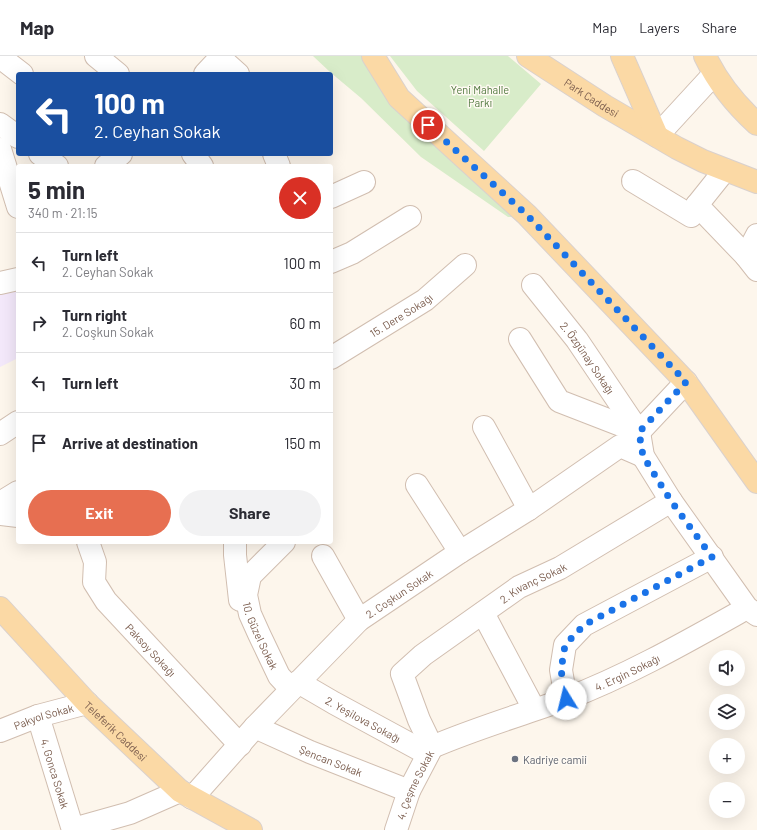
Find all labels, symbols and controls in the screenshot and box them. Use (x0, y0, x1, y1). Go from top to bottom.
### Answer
text: Map (20, 16, 54, 39)
text: Map (592, 19, 617, 36)
text: Layers (639, 19, 680, 36)
text: Share (702, 19, 737, 36)
street label: Park Caddesi (562, 75, 622, 119)
park label: Yeni Mahalle Parkı (451, 83, 509, 109)
text: 100 m (94, 86, 165, 120)
icon: left (28, 88, 80, 140)
pin (411, 108, 445, 142)
icon: arrive (417, 114, 439, 136)
text: 2. Ceyhan Sokak (94, 120, 220, 142)
text: 5 min (28, 175, 85, 204)
button: close (279, 177, 321, 219)
text: 340 m · 21:15 (28, 205, 97, 221)
text: Turn left (62, 246, 118, 264)
icon: left (28, 252, 50, 274)
text: 100 m (283, 254, 321, 272)
text: 2. Ceyhan Sokak (62, 264, 153, 280)
street label: 15. Dere Sokağı (367, 290, 435, 339)
text: Turn right (62, 306, 127, 324)
icon: right (28, 312, 50, 334)
text: 60 m (289, 314, 321, 332)
street label: 2. Özgünay Sokağı (558, 319, 618, 396)
text: 2. Coşkun Sokak (62, 324, 154, 340)
icon: left (28, 372, 50, 394)
text: Turn left (62, 374, 118, 392)
text: 30 m (289, 374, 321, 392)
icon: arrive (28, 432, 50, 454)
text: Arrive at destination (62, 434, 198, 452)
text: 150 m (284, 434, 321, 452)
button: Exit (28, 490, 171, 536)
button: Share (179, 490, 321, 536)
street label: 2. Kıvanç Sokak (497, 559, 569, 605)
street label: 2. Coşkun Sokak (363, 566, 435, 620)
street label: 10. Güzel Sokak (241, 601, 282, 672)
street label: Paksoy Sokağı (123, 620, 179, 679)
map controls (709, 650, 745, 818)
button: sound (709, 650, 745, 686)
street label: 4. Ergin Sokağı (592, 651, 662, 693)
position arrow (545, 678, 587, 720)
street label: 2. Yeşilova Sokağı (323, 693, 403, 745)
button: layers (709, 694, 745, 730)
street label: Teleferik Caddesi (82, 698, 150, 764)
street label: Pakyol Sokak (11, 700, 75, 732)
street label: 4. Gonca Sokak (39, 737, 73, 810)
button: + (709, 738, 745, 774)
street label: Şencan Sokak (298, 742, 365, 779)
street label: 4. Çeşme Sokak (393, 747, 436, 821)
place label: Kadriye camii (523, 753, 587, 766)
marker: Kadriye camii (510, 754, 520, 764)
button: − (709, 782, 745, 818)

